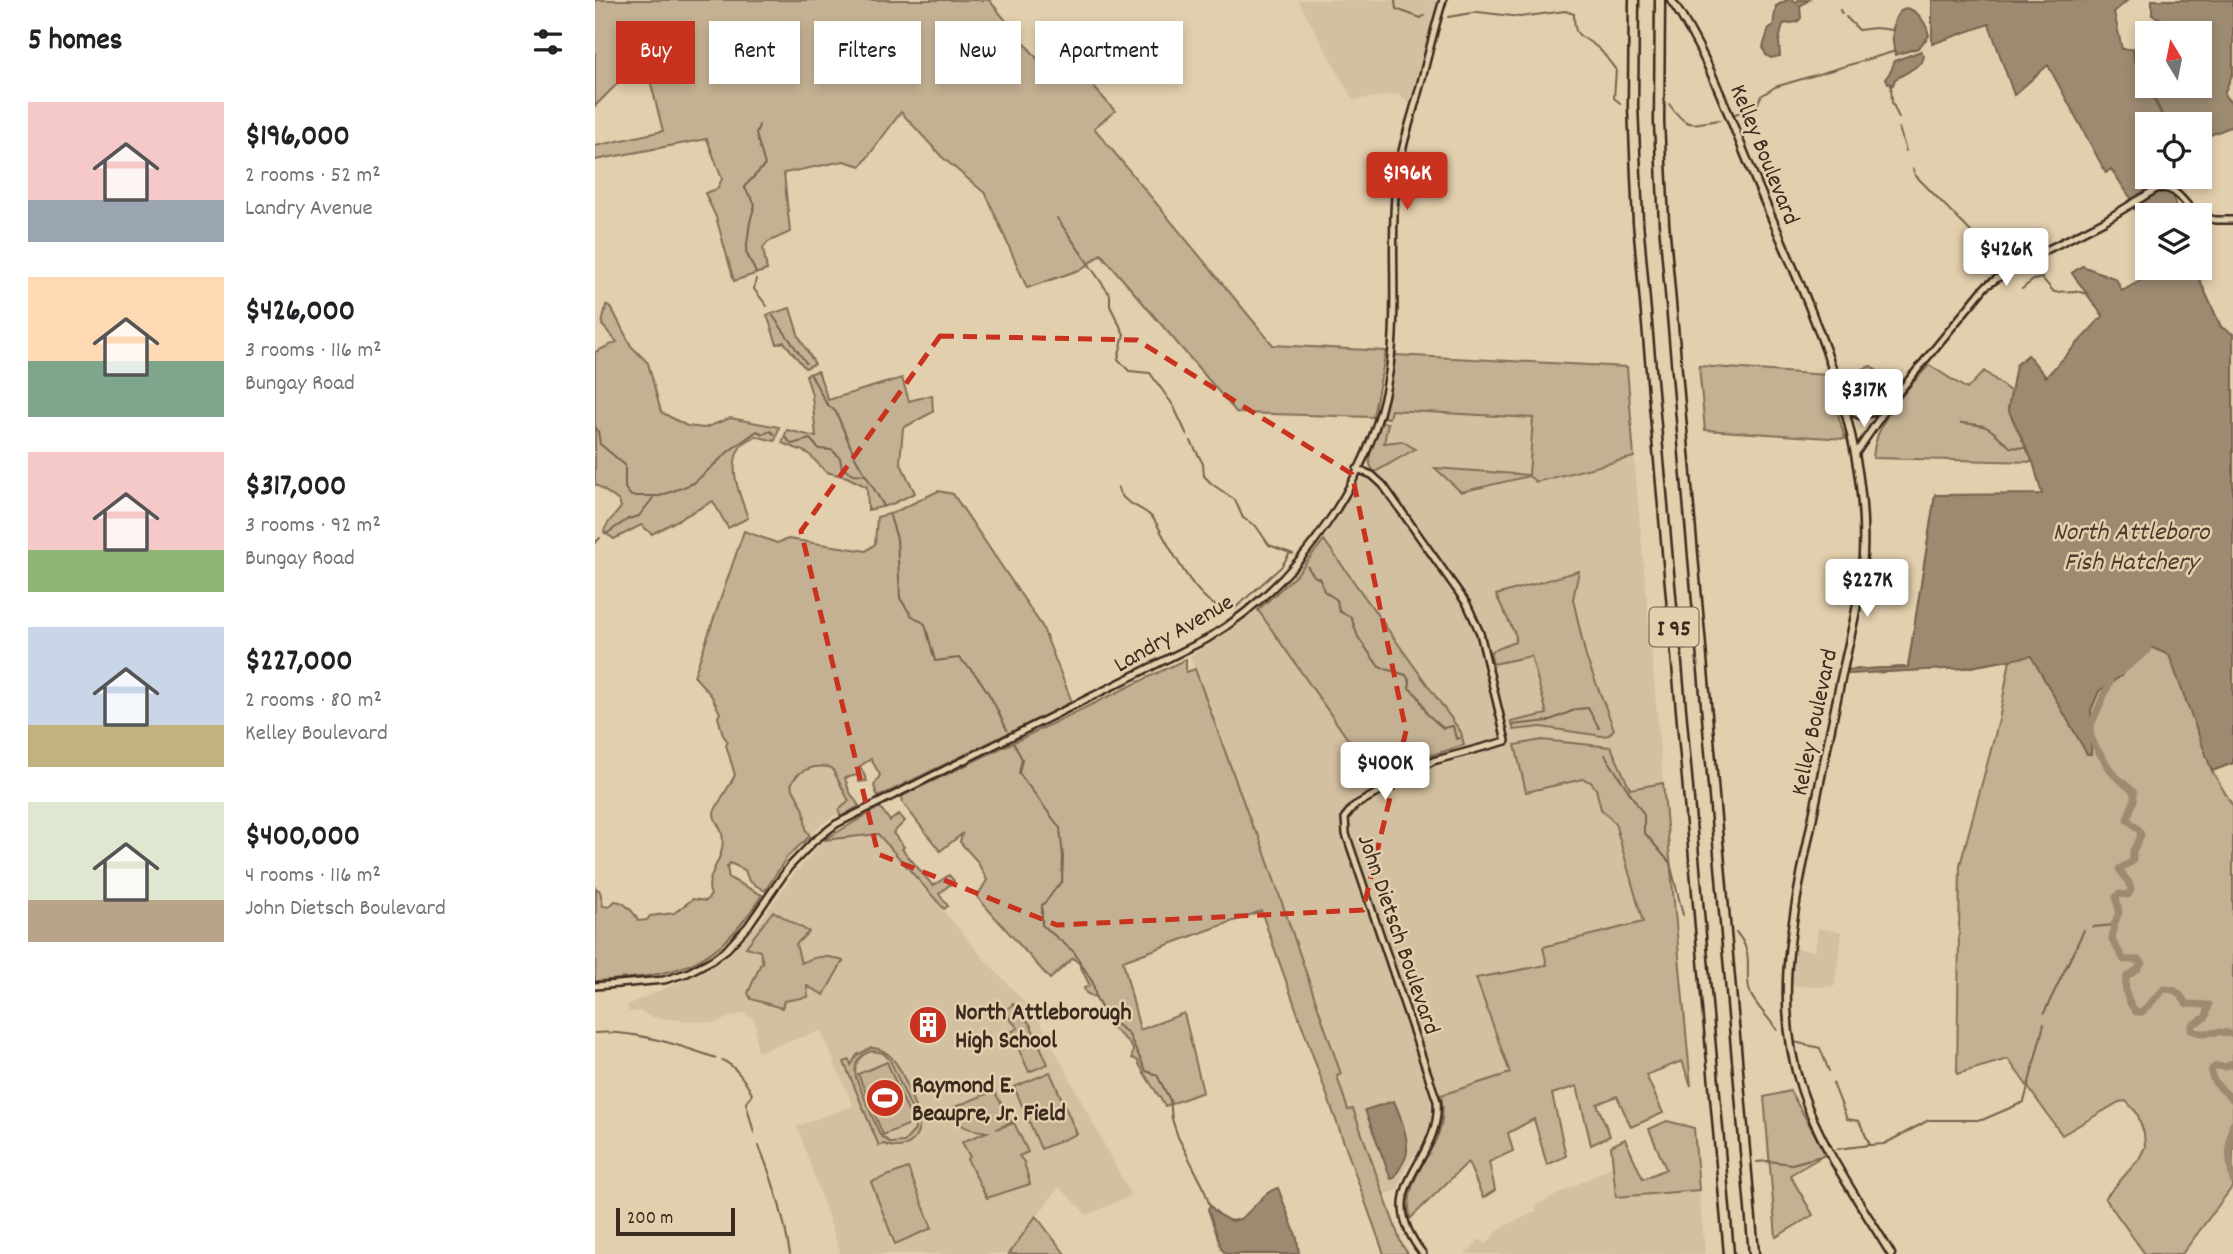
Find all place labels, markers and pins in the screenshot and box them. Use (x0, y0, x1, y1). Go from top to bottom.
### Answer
pin: $196K (1358, 152, 1456, 212)
pin: $426K (1957, 229, 2055, 288)
pin: $317K (1815, 370, 1913, 429)
pin: $227K (1818, 560, 1916, 619)
pin: $400K (1336, 742, 1434, 802)
place label: North Attleborough High School (955, 997, 1131, 1059)
building icon: North Attleborough High School (907, 1004, 949, 1046)
place label: Raymond E. Beaupre, Jr. Field (912, 1070, 1066, 1132)
sports icon: Raymond E. Beaupre, Jr. Field (864, 1077, 906, 1119)

